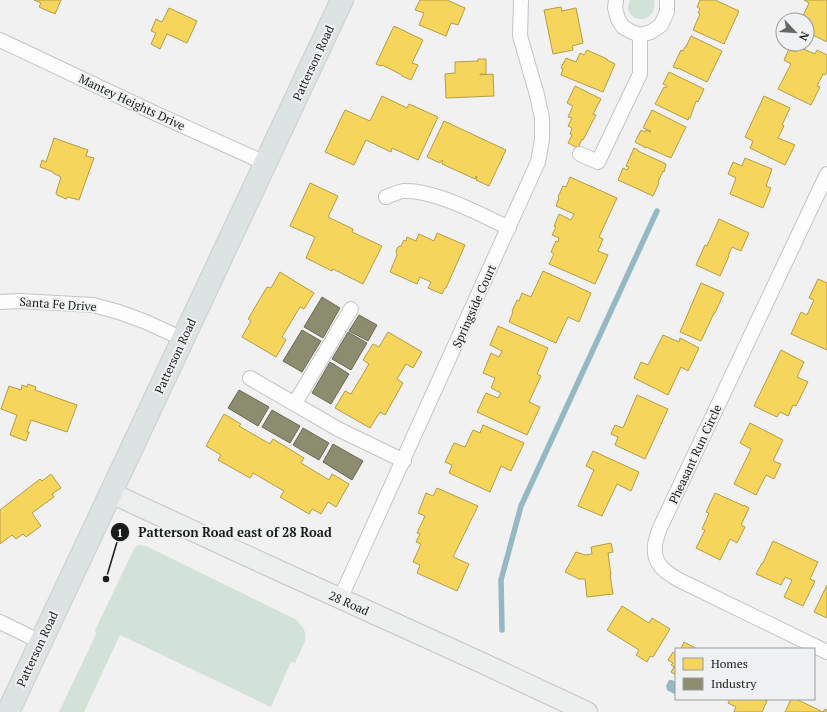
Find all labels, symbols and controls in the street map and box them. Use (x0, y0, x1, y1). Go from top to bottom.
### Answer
north arrow (775, 12, 815, 52)
street label: Patterson Road (289, 23, 337, 103)
text: N (796, 29, 812, 44)
street label: Mantey Heights Drive (76, 71, 188, 133)
street label: Springside Court (449, 262, 499, 350)
street label: Santa Fe Drive (19, 294, 97, 314)
street label: Patterson Road (151, 316, 199, 396)
street label: Pheasant Run Circle (665, 402, 725, 506)
callout: Patterson Road east of 28 Road (110, 520, 339, 545)
text: Patterson Road east of 28 Road (138, 523, 332, 541)
text: 1 (117, 525, 123, 540)
street label: 28 Road (327, 588, 372, 619)
street label: Patterson Road (13, 609, 61, 689)
legend (675, 648, 815, 700)
text: Homes (711, 656, 748, 671)
text: Industry (711, 676, 757, 691)

